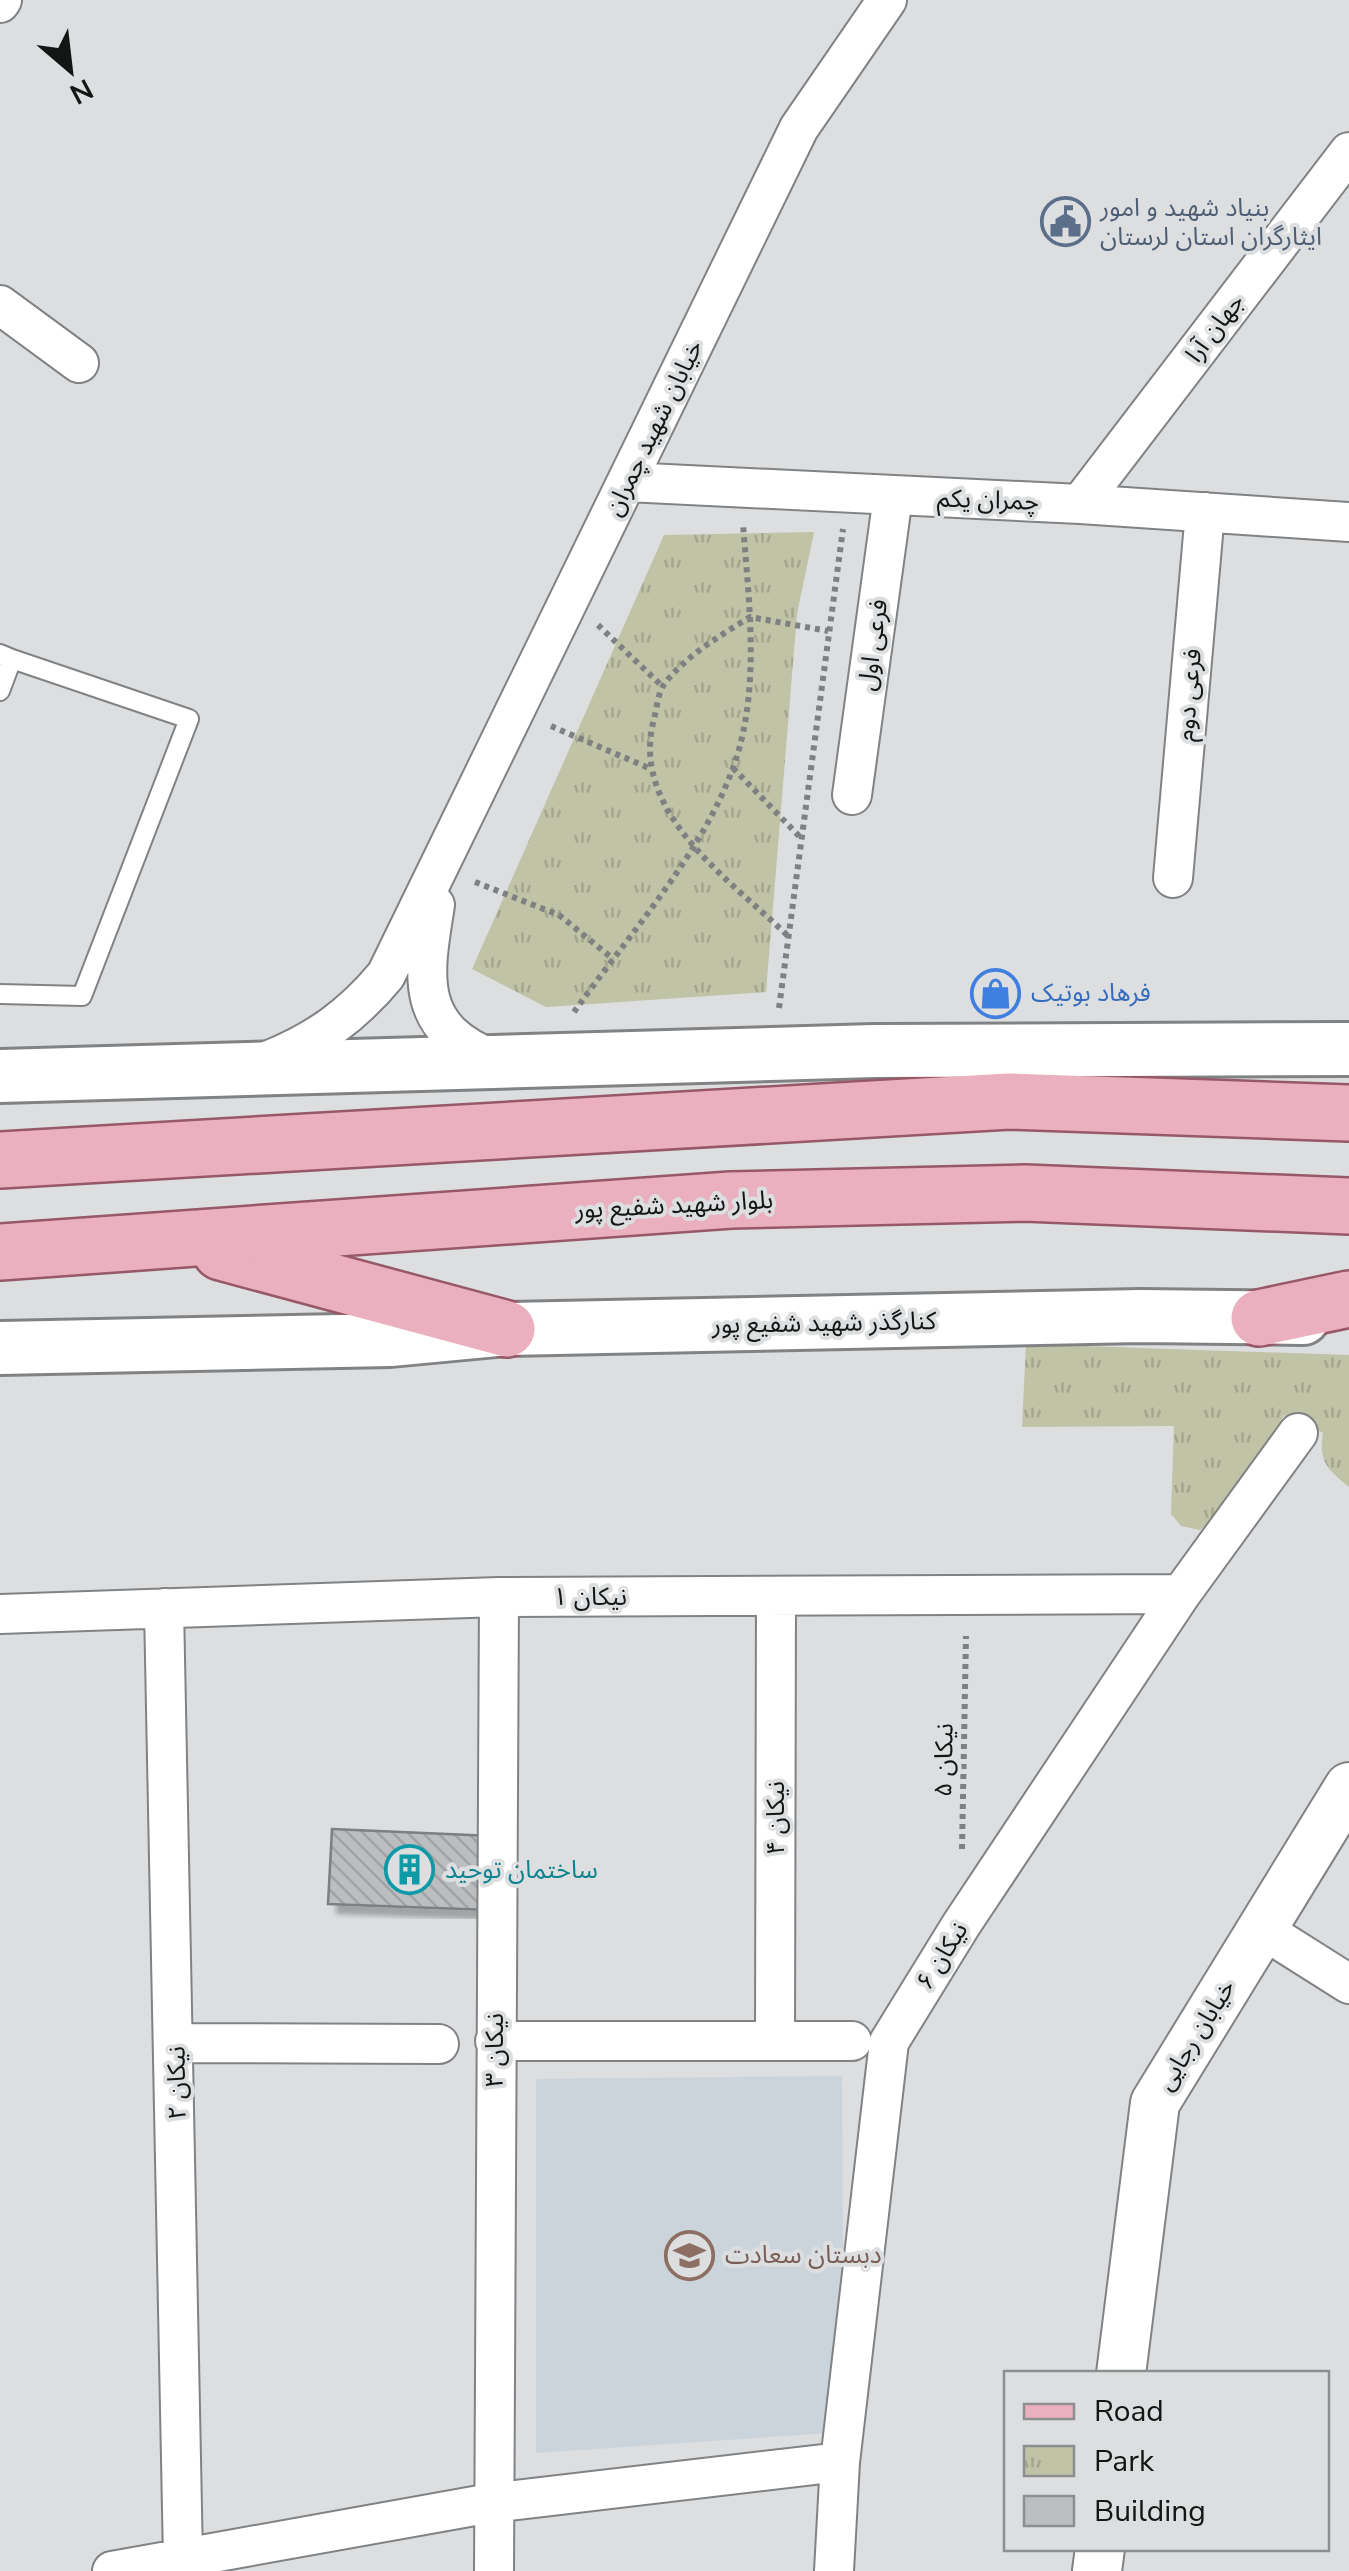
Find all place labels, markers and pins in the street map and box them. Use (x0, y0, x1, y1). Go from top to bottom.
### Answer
place label: بنیاد شهید و امور ایثارگران استان لرستان (1099, 191, 1322, 254)
public building icon: بنیاد شهید و امور ایثارگران استان لرستان (1039, 196, 1091, 248)
shop icon: فرهاد بوتیک (970, 967, 1022, 1019)
place label: فرهاد بوتیک (1031, 976, 1151, 1010)
building icon: ساختمان توحید (384, 1844, 436, 1896)
place label: ساختمان توحید (445, 1853, 598, 1887)
school or university icon: دبستان سعادت (664, 2229, 716, 2281)
place label: دبستان سعادت (725, 2238, 882, 2272)

